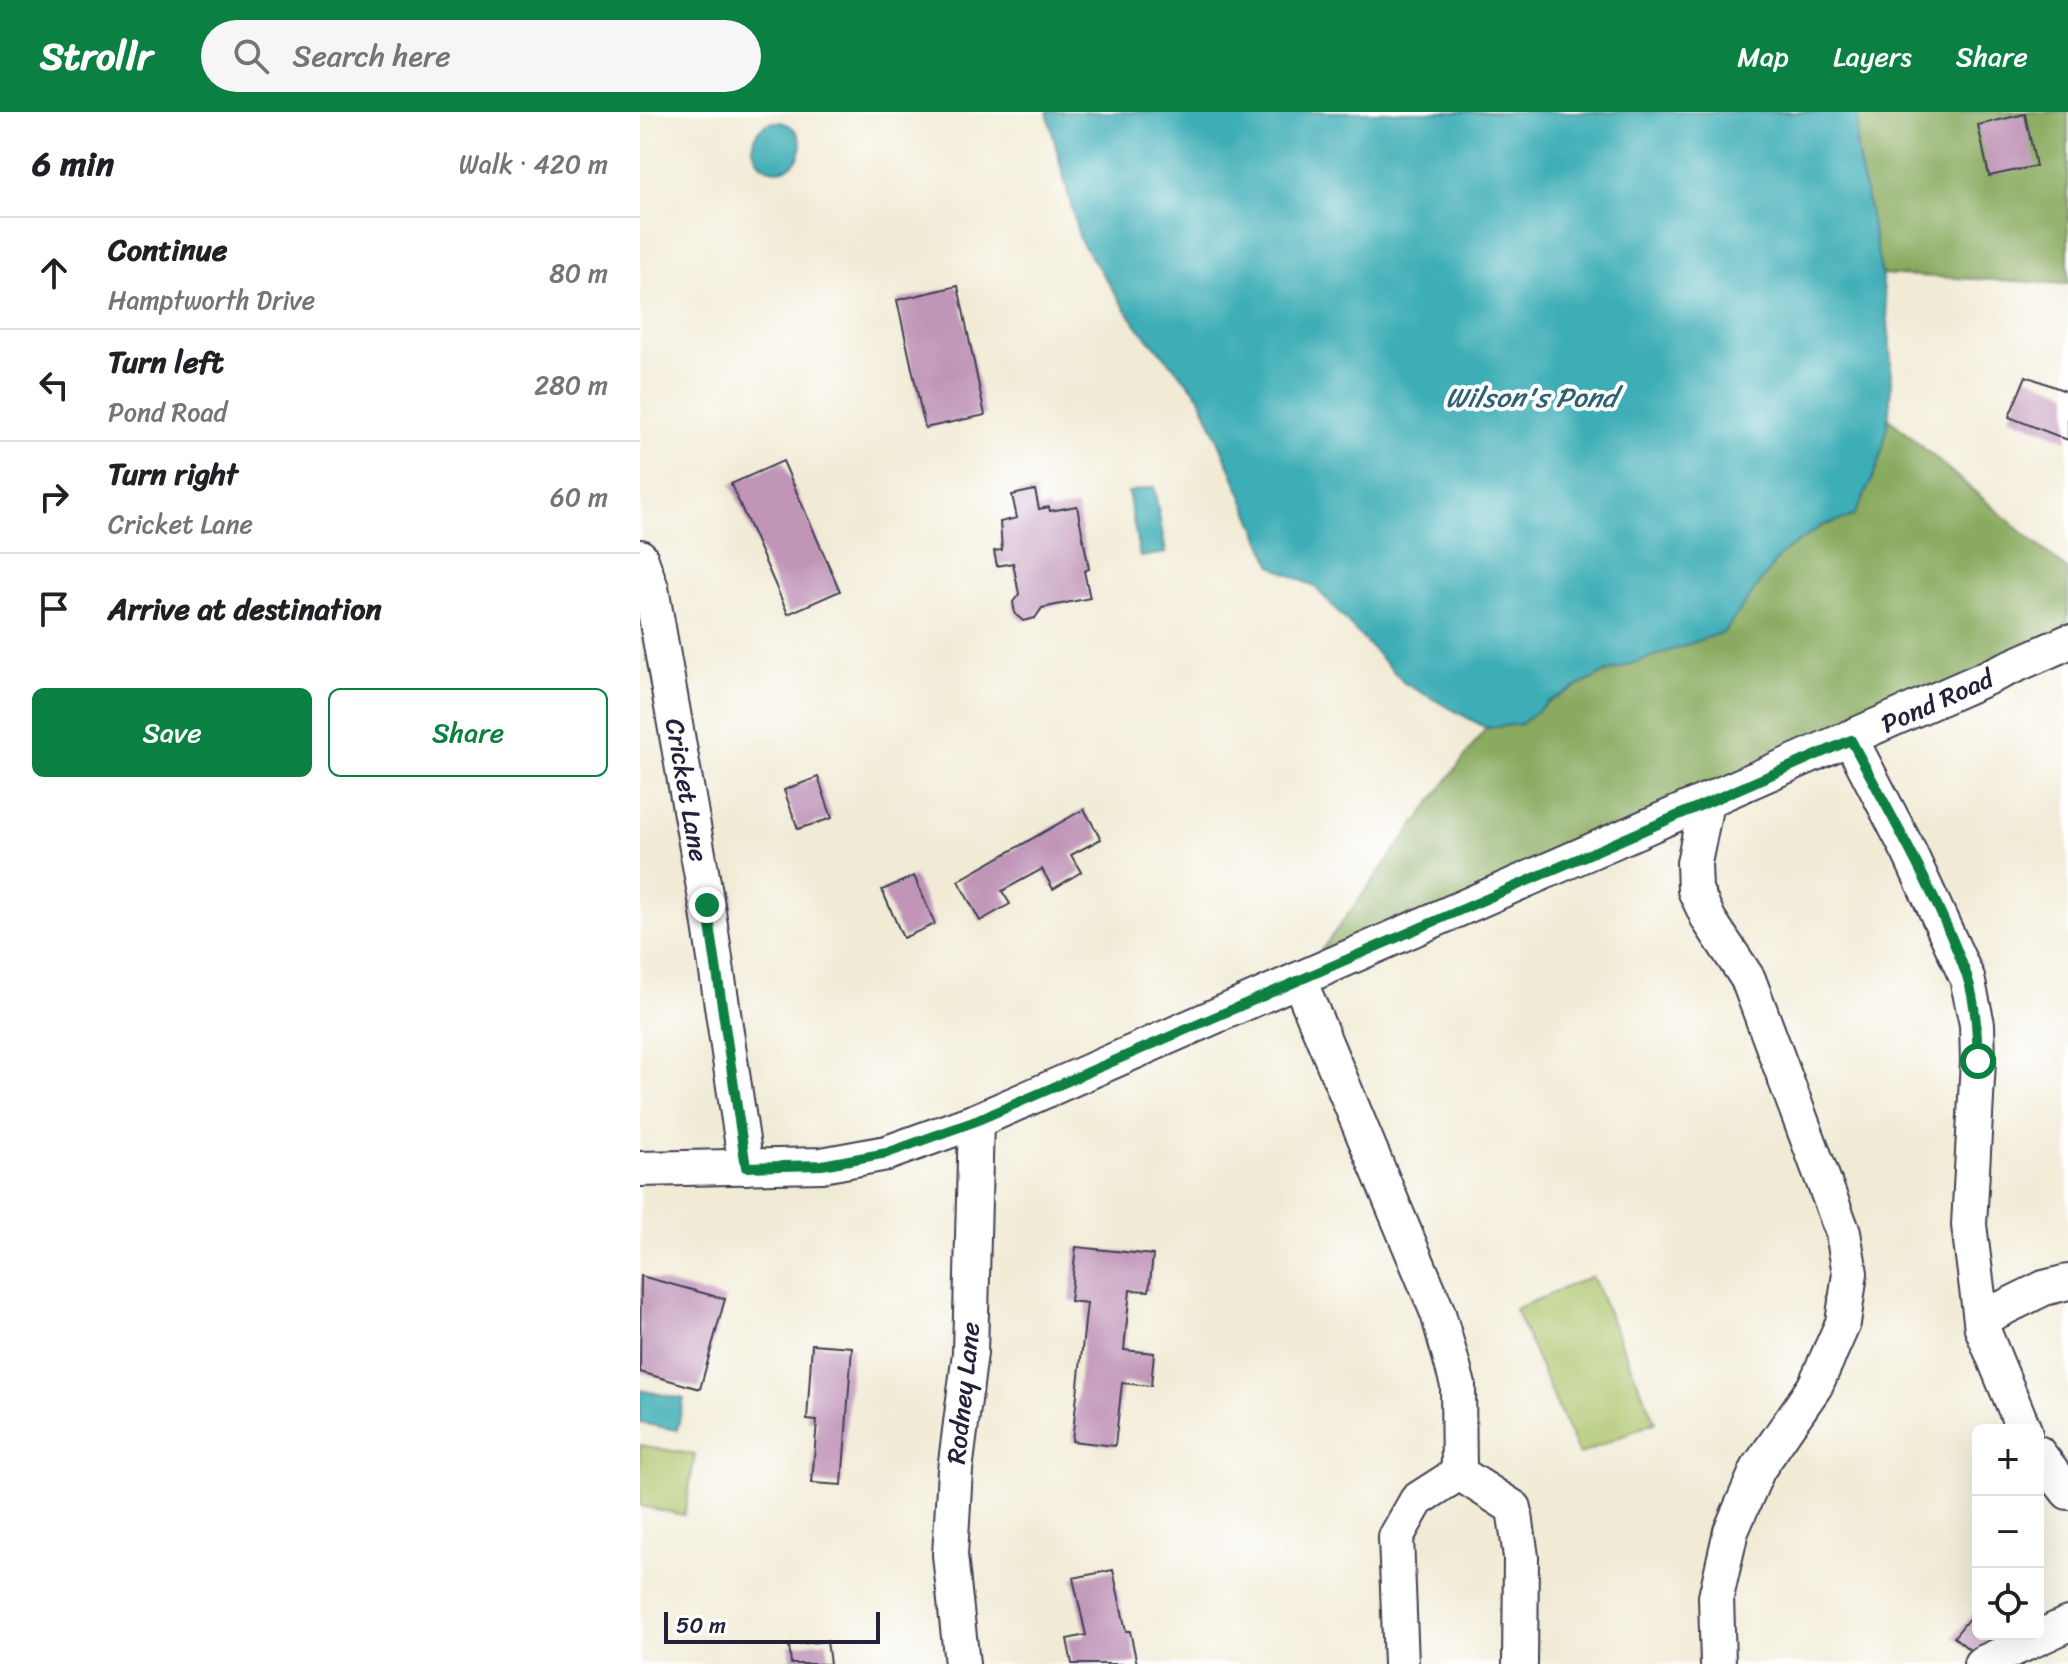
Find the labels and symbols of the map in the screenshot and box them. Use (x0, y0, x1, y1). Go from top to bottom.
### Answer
water label: Wilson's Pond (1446, 373, 1624, 422)
street label: Pond Road (1873, 655, 2003, 746)
street label: Cricket Lane (652, 715, 722, 865)
route end (689, 887, 725, 923)
route start (1960, 1043, 1996, 1079)
street label: Rodney Lane (933, 1320, 993, 1466)
scale bar (664, 1608, 880, 1644)

